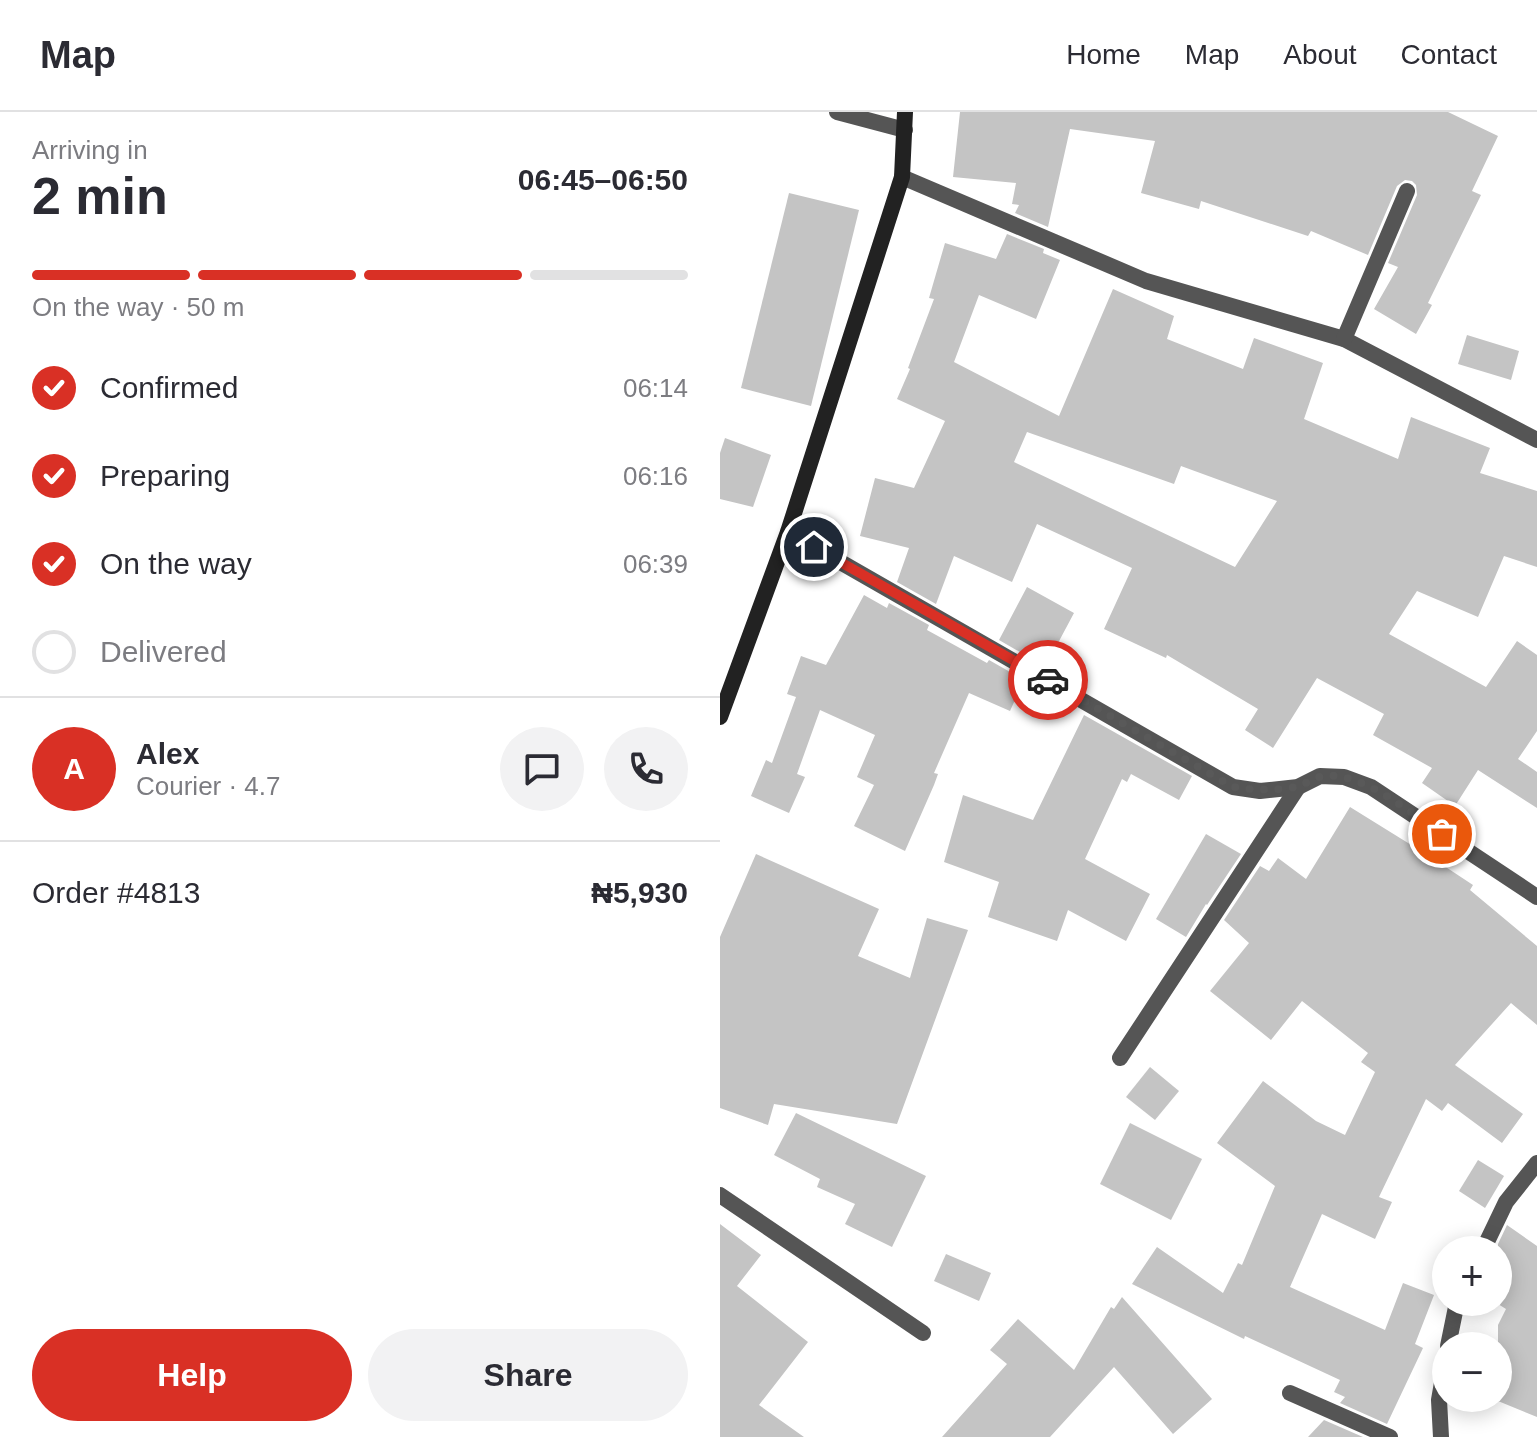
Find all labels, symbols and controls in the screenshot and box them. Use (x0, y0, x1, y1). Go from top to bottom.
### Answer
text: Map (40, 34, 116, 76)
text: Home (1066, 39, 1141, 70)
text: Map (1185, 39, 1239, 70)
text: About (1283, 39, 1357, 70)
text: Contact (1401, 39, 1497, 70)
text: Arriving in (32, 135, 148, 165)
text: 06:45–06:50 (518, 163, 688, 196)
text: 2 min (32, 167, 168, 225)
text: On the way · 50 m (32, 292, 244, 322)
icon: check (32, 366, 76, 410)
text: Confirmed (100, 371, 238, 404)
text: 06:14 (623, 373, 688, 403)
icon: check (32, 454, 76, 498)
text: Preparing (100, 459, 230, 492)
text: 06:16 (623, 461, 688, 491)
pin (780, 513, 848, 581)
icon: home (792, 525, 836, 569)
icon: check (32, 542, 76, 586)
text: On the way (100, 547, 252, 580)
text: 06:39 (623, 549, 688, 579)
text: Delivered (100, 635, 227, 668)
courier (1008, 640, 1088, 720)
icon: car (1026, 658, 1070, 702)
button: chat (500, 727, 584, 811)
button: phone (604, 727, 688, 811)
text: Alex (136, 737, 199, 770)
text: A (63, 752, 85, 785)
text: Courier · 4.7 (136, 771, 281, 801)
pin (1408, 800, 1476, 868)
icon: bag (1420, 812, 1464, 856)
text: Order #4813 (32, 876, 200, 909)
text: ₦5,930 (591, 876, 688, 909)
map controls (1432, 1236, 1512, 1412)
button: + (1432, 1236, 1512, 1316)
button: Help (32, 1329, 352, 1421)
button: Share (368, 1329, 688, 1421)
button: − (1432, 1332, 1512, 1412)

